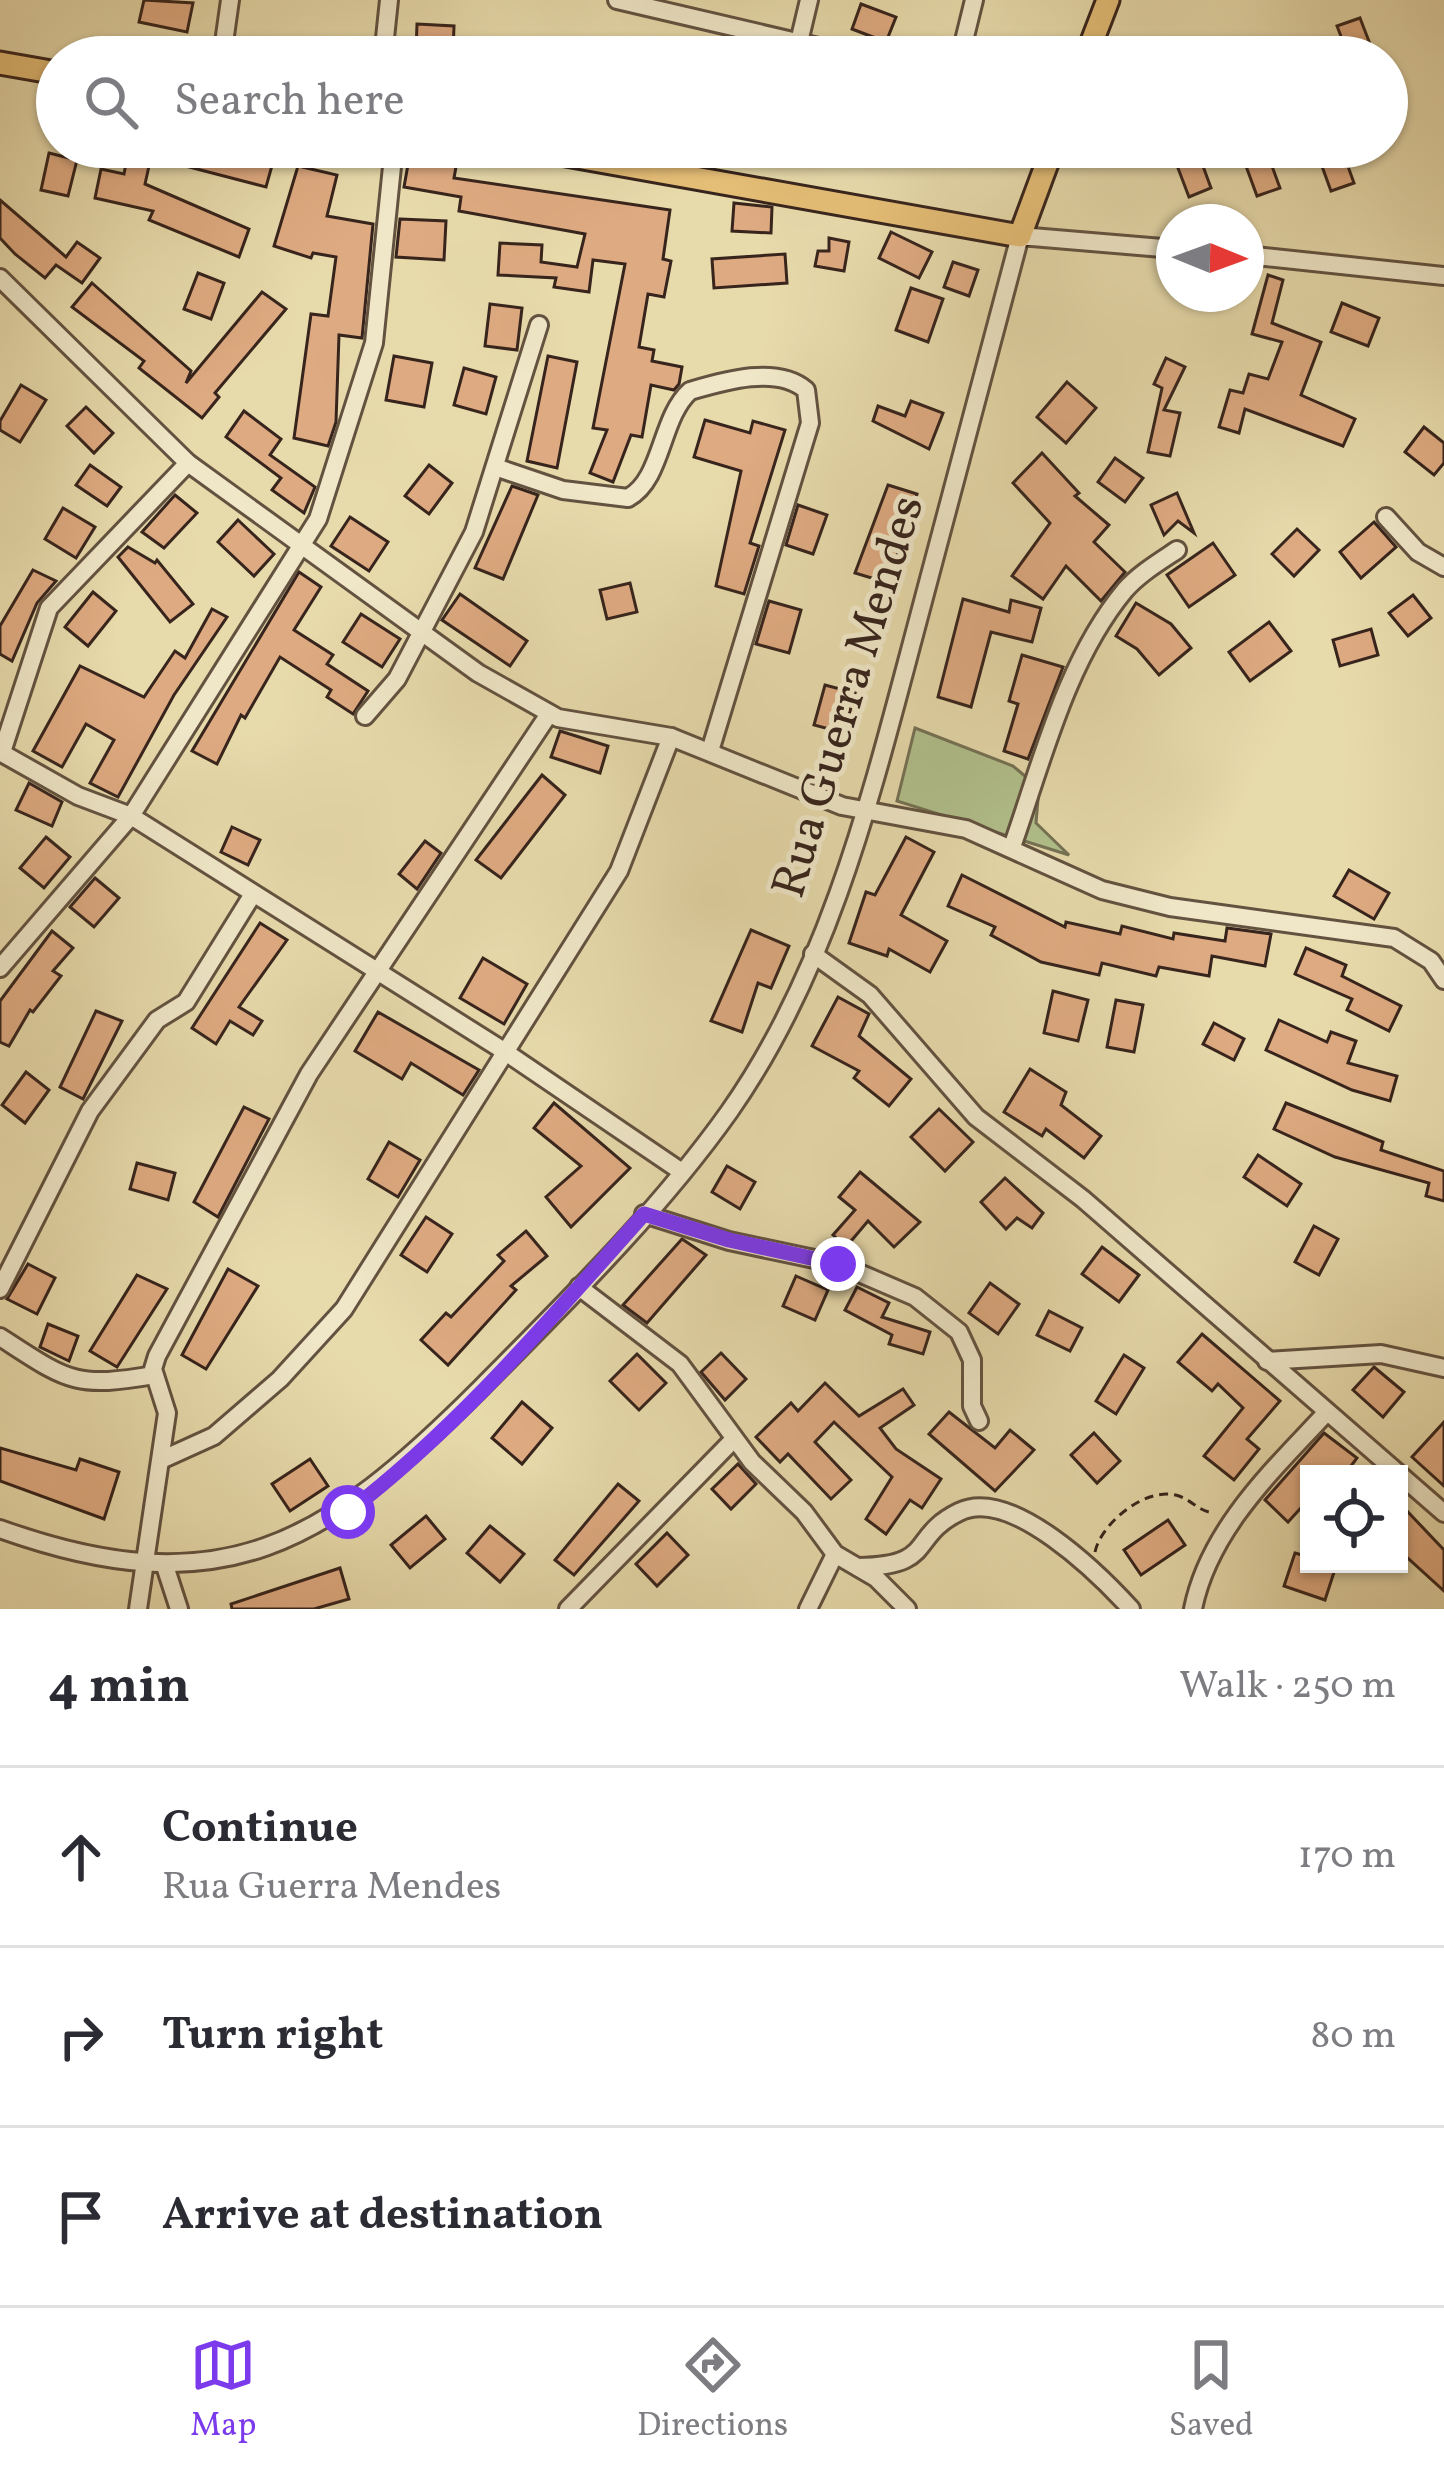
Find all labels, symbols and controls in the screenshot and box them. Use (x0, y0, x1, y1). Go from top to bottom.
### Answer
search box (36, 36, 1408, 168)
icon: search (78, 69, 144, 135)
text: Search here (174, 71, 405, 134)
north arrow (1156, 204, 1264, 312)
street label: Rua Guerra Mendes (757, 488, 943, 906)
route end (811, 1237, 865, 1291)
map controls (1300, 1465, 1408, 1573)
button: locate (1300, 1465, 1408, 1573)
route start (321, 1485, 375, 1539)
text: 4 min (48, 1652, 190, 1723)
text: Walk · 250 m (1179, 1660, 1396, 1714)
text: Continue (162, 1798, 358, 1861)
icon: ahead (48, 1824, 114, 1890)
text: 170 m (1298, 1830, 1396, 1884)
text: Rua Guerra Mendes (162, 1861, 501, 1915)
icon: right (48, 2004, 114, 2070)
text: Turn right (162, 2005, 383, 2068)
text: 80 m (1310, 2010, 1396, 2064)
icon: arrive (48, 2184, 114, 2250)
text: Arrive at destination (162, 2185, 603, 2248)
tab: Map (190, 2332, 256, 2450)
tab: Directions (637, 2332, 788, 2450)
tab: Saved (1169, 2332, 1254, 2450)

